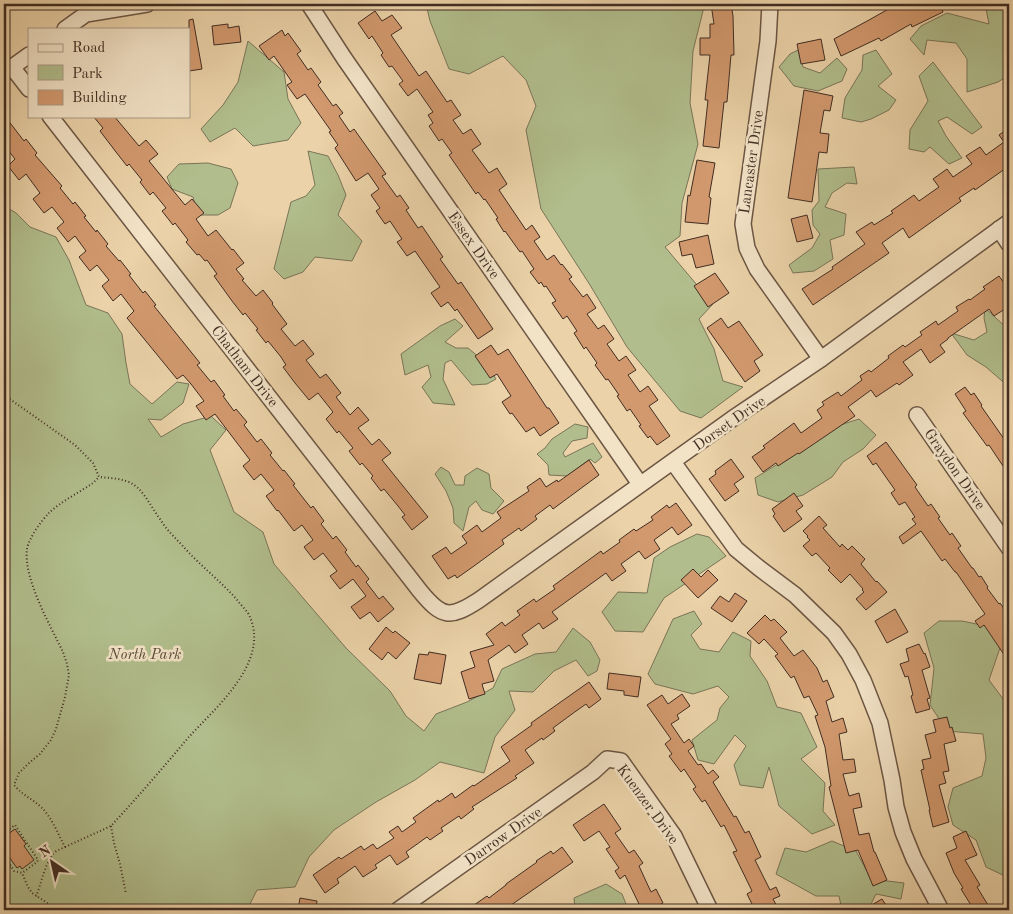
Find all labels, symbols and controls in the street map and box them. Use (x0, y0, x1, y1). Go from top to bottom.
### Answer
legend (28, 28, 190, 118)
text: Road (72, 41, 106, 56)
text: Park (72, 67, 103, 82)
text: Building (72, 91, 127, 106)
street label: Lancaster Drive (738, 109, 767, 215)
street label: Essex Drive (444, 209, 501, 282)
street label: Chatham Drive (208, 323, 280, 410)
street label: Dorset Drive (691, 394, 769, 455)
street label: Graydon Drive (920, 427, 987, 513)
park label: North Park (108, 648, 181, 663)
street label: Kuenzer Drive (613, 762, 681, 847)
street label: Darrow Drive (462, 805, 545, 869)
north arrow (28, 836, 78, 886)
text: N (37, 843, 54, 861)

